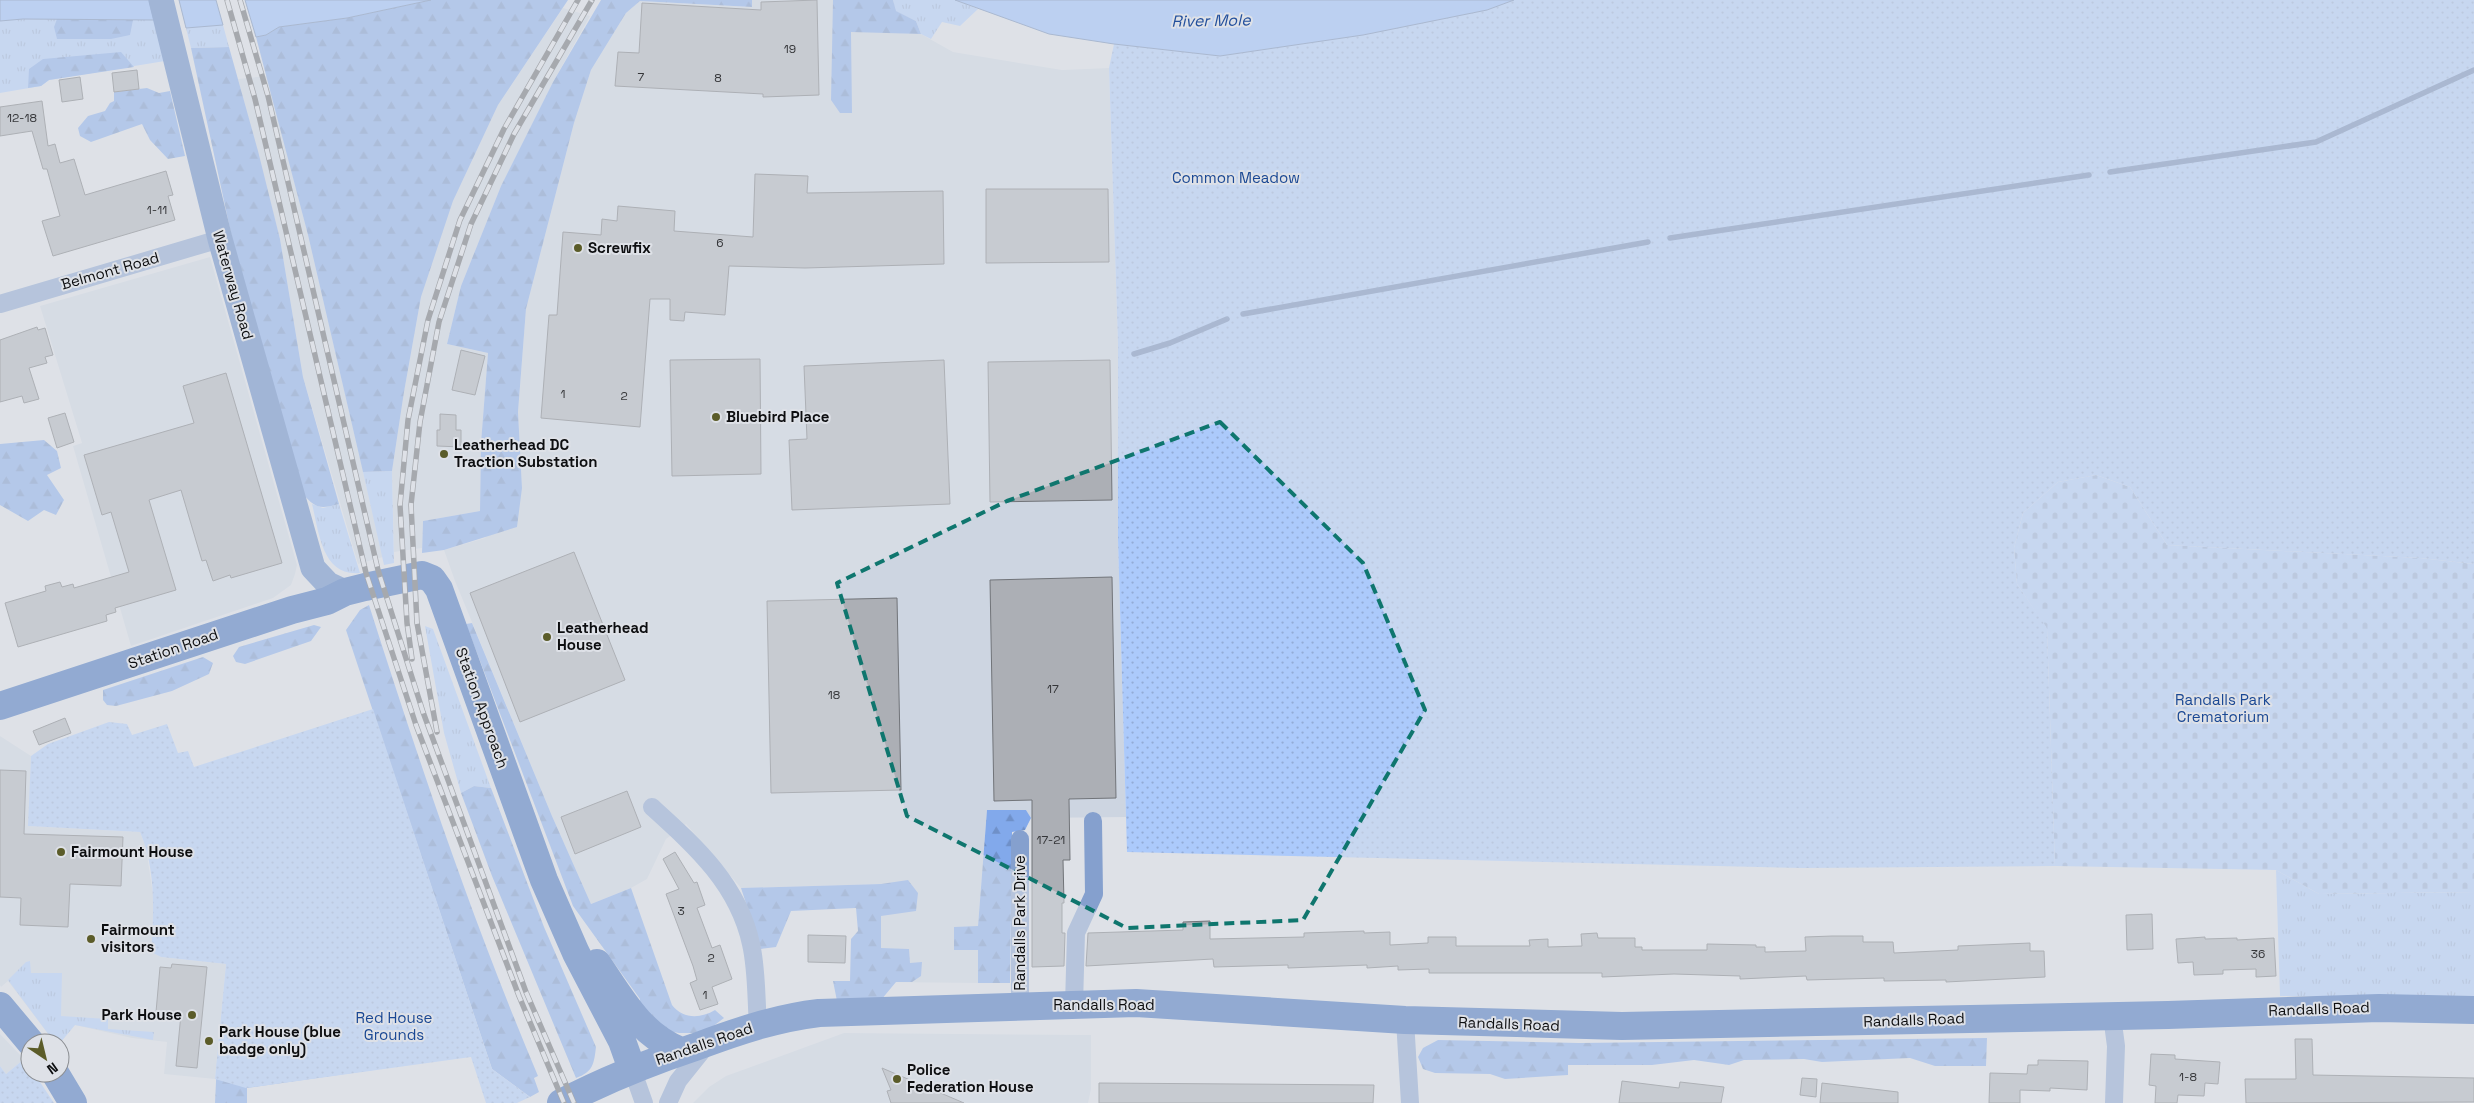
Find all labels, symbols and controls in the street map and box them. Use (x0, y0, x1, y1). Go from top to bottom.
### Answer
water label: River Mole (1171, 9, 1251, 32)
house number: 19 (784, 41, 796, 57)
house number: 7 (638, 69, 645, 85)
house number: 8 (714, 70, 722, 86)
house number: 12-18 (7, 110, 37, 126)
park label: Common Meadow (1172, 168, 1300, 187)
house number: 1-11 (147, 202, 167, 218)
street label: Waterway Road (209, 228, 258, 342)
house number: 6 (716, 235, 724, 251)
place label: Screwfix (588, 238, 651, 257)
marker: Screwfix (572, 242, 584, 254)
street label: Belmont Road (59, 247, 161, 294)
house number: 1 (560, 386, 566, 402)
house number: 2 (620, 388, 628, 404)
place label: Bluebird Place (726, 407, 830, 426)
marker: Bluebird Place (710, 411, 722, 423)
place label: Leatherhead DC Traction Substation (454, 435, 598, 471)
marker: Leatherhead DC Traction Substation (438, 448, 450, 460)
place label: Leatherhead House (557, 618, 649, 654)
street label: Station Road (125, 624, 220, 673)
marker: Leatherhead House (541, 631, 553, 643)
street label: Station Approach (452, 645, 513, 771)
house number: 17 (1047, 681, 1059, 697)
house number: 18 (828, 687, 840, 703)
park label: Randalls Park Crematorium (2175, 690, 2271, 726)
house number: 17-21 (1037, 832, 1065, 848)
place label: Fairmount House (71, 842, 194, 861)
marker: Fairmount House (55, 846, 67, 858)
street label: Randalls Park Drive (1010, 855, 1029, 991)
house number: 3 (677, 903, 685, 919)
place label: Fairmount visitors (101, 920, 175, 956)
marker: Fairmount visitors (85, 933, 97, 945)
house number: 36 (2251, 946, 2265, 962)
house number: 2 (707, 950, 715, 966)
house number: 1 (702, 987, 708, 1003)
street label: Randalls Road (1053, 995, 1155, 1014)
street label: Randalls Road (2268, 997, 2370, 1020)
place label: Park House (101, 1005, 182, 1024)
park label: Red House Grounds (356, 1008, 433, 1044)
street label: Randalls Road (1863, 1008, 1965, 1031)
marker: Park House (186, 1009, 198, 1021)
street label: Randalls Road (1458, 1012, 1560, 1035)
street label: Randalls Road (653, 1018, 755, 1069)
place label: Park House (blue badge only) (219, 1022, 341, 1058)
north arrow (20, 1033, 70, 1083)
marker: Park House (blue badge only) (203, 1035, 215, 1047)
text: N (43, 1059, 61, 1079)
place label: Police Federation House (907, 1060, 1034, 1096)
house number: 1-8 (2179, 1069, 2197, 1085)
marker: Police Federation House (891, 1073, 903, 1085)

